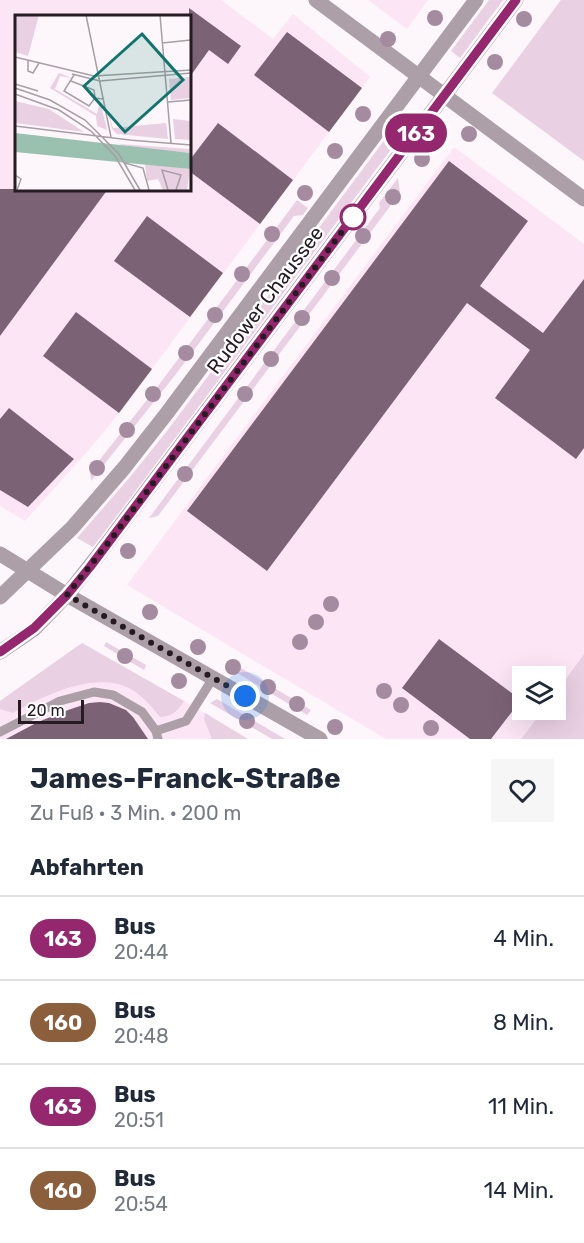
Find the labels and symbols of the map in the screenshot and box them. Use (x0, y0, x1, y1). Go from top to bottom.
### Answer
inset map (15, 15, 190, 190)
line badge: 163 (382, 114, 450, 152)
unlabelled marker (340, 204, 366, 230)
street label: Rudower Chaussee (202, 221, 328, 379)
your location (230, 681, 260, 711)
scale bar (18, 697, 84, 724)

